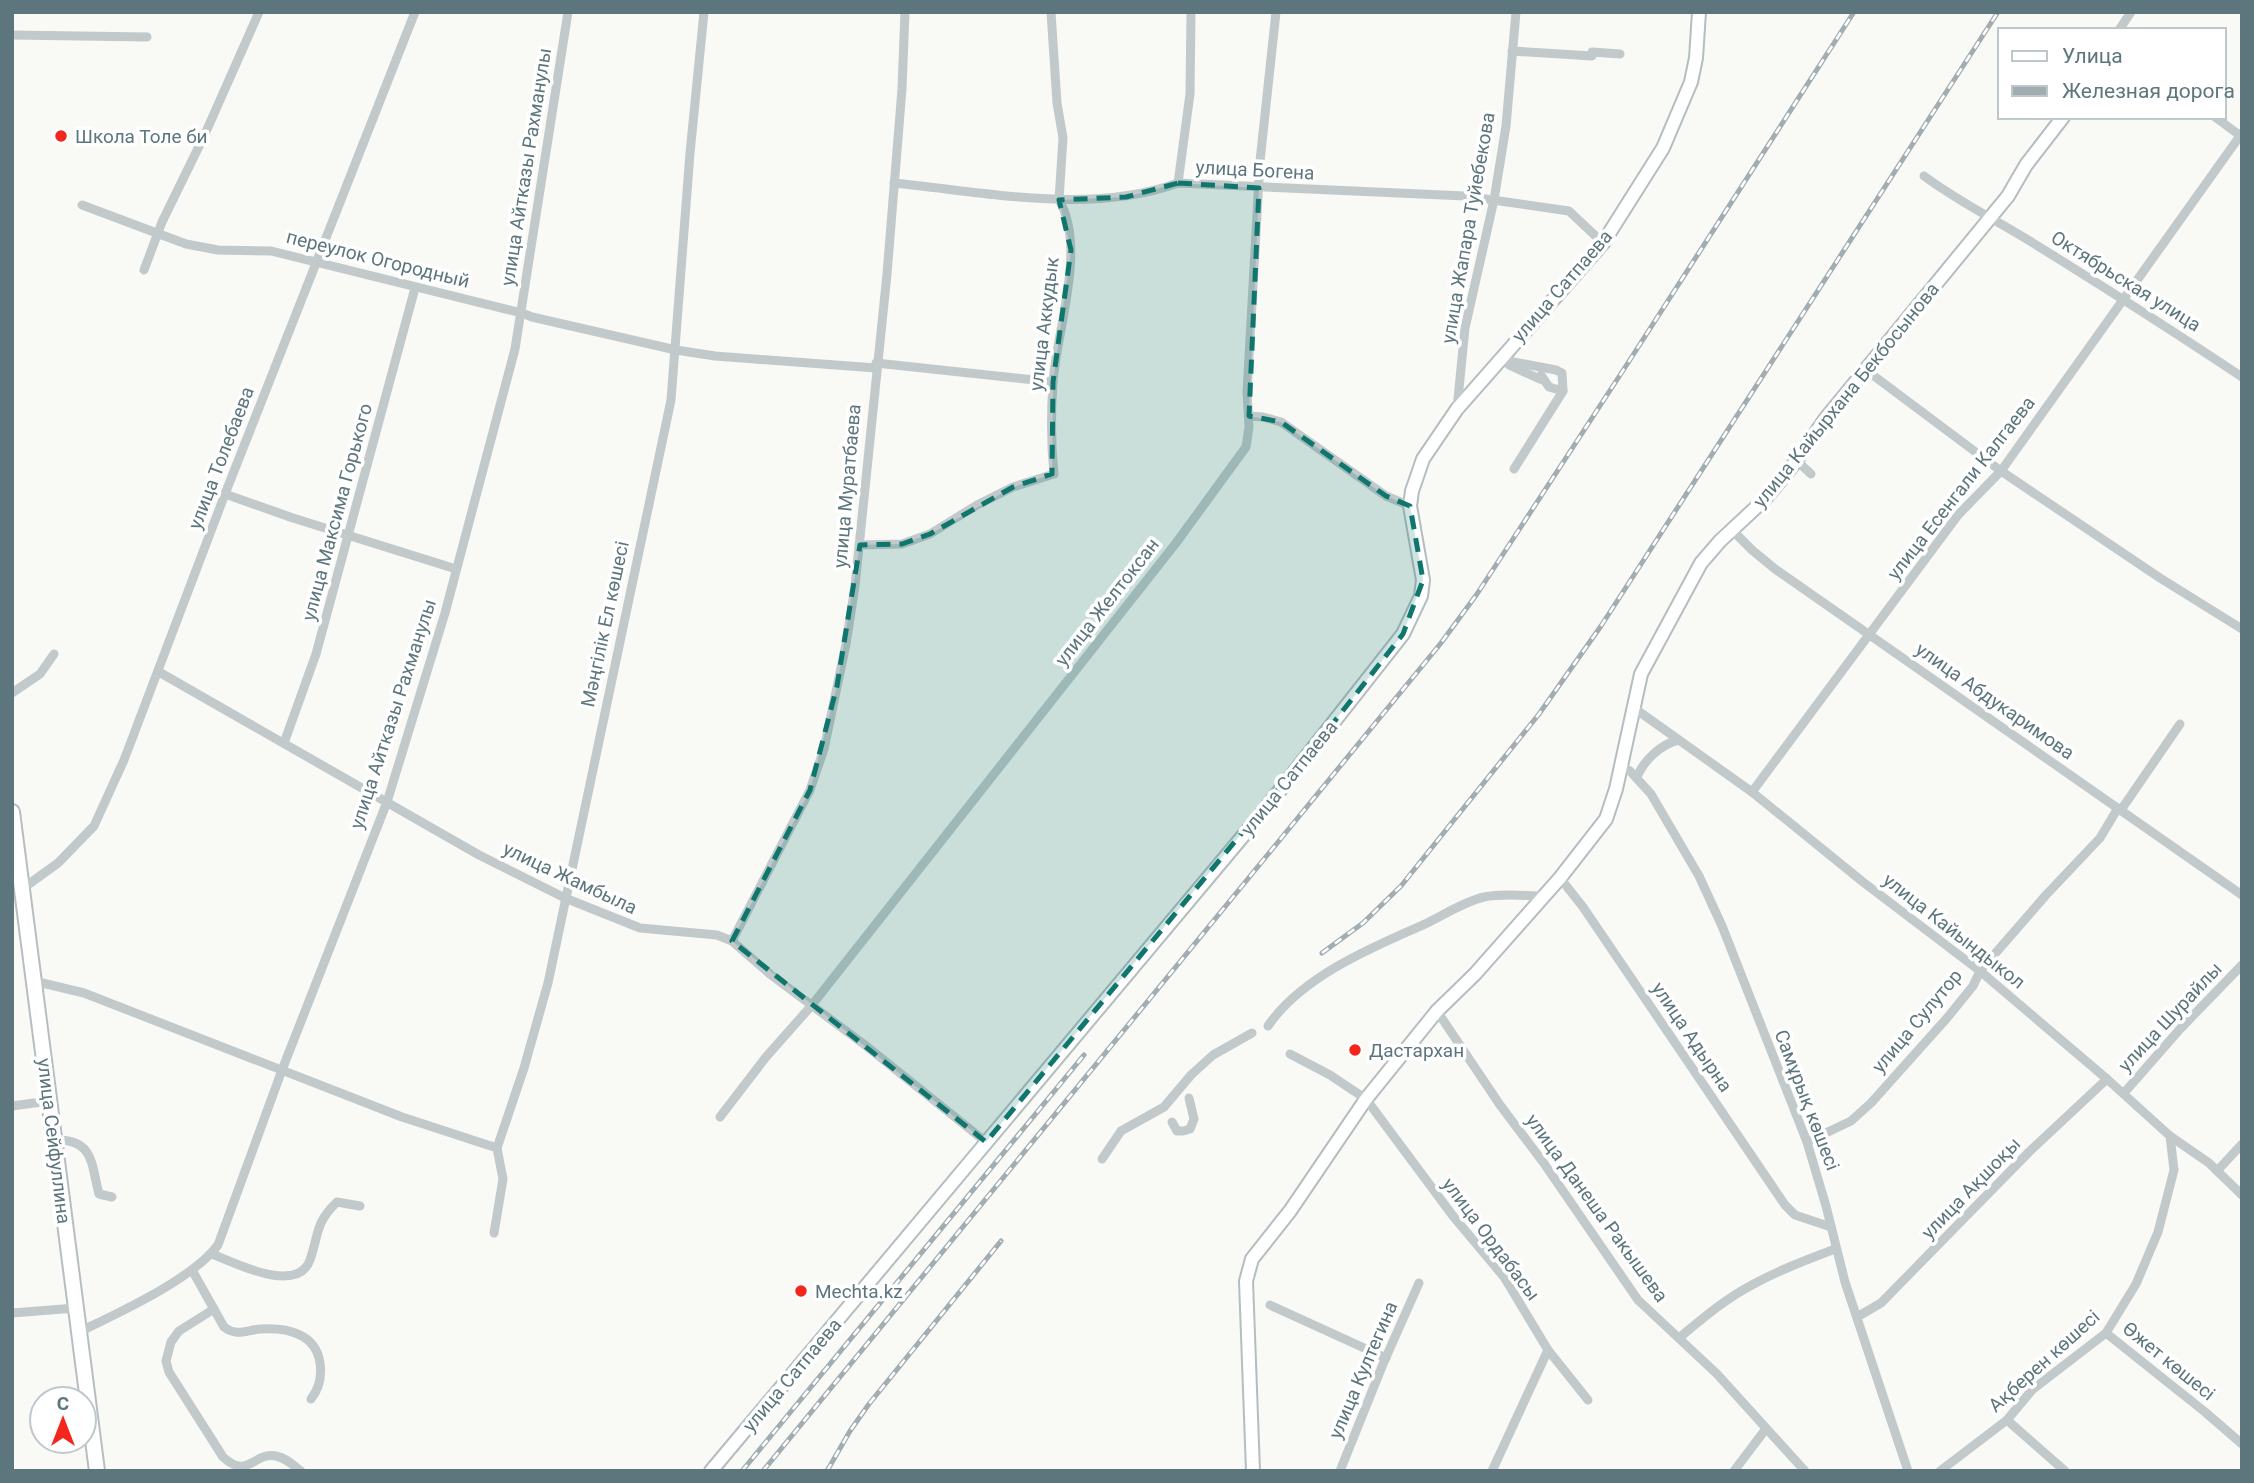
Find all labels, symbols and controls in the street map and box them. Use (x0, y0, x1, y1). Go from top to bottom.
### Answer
legend (1998, 28, 2226, 119)
text: Улица (2062, 44, 2123, 68)
street label: улица Айтказы Рахманулы (496, 46, 556, 288)
text: Железная дорога (2062, 79, 2235, 103)
street label: улица Жапара Туйебекова (1436, 111, 1500, 345)
place label: Школа Толе би (75, 125, 208, 148)
marker: Школа Толе би (53, 128, 69, 144)
street label: улица Богена (1195, 155, 1315, 185)
street label: переулок Огородный (284, 225, 472, 293)
street label: улица Сатпаева (1507, 225, 1617, 347)
street label: Октябрьская улица (2047, 226, 2205, 336)
street label: улица Аккудык (1024, 255, 1064, 392)
street label: улица Кайырхана Бекбосынова (1748, 278, 1944, 512)
street label: улица Толебаева (183, 383, 259, 533)
street label: улица Есенгали Калгаева (1882, 392, 2040, 584)
street label: улица Максима Горького (297, 401, 377, 623)
street label: улица Муратбаева (828, 403, 866, 569)
street label: улица Желтоксан (1050, 533, 1164, 671)
street label: Мәңгілік Ел көшесі (576, 539, 634, 709)
street label: улица Айтказы Рахманулы (345, 596, 441, 832)
street label: улица Абдукаримова (1911, 638, 2079, 764)
street label: улица Сатпаева (1236, 716, 1342, 840)
street label: улица Жамбыла (499, 837, 641, 919)
street label: улица Кайындыкол (1878, 868, 2030, 994)
street label: улица Шурайлы (2113, 957, 2227, 1077)
street label: улица Сулутор (1867, 965, 1967, 1077)
street label: улица Адырна (1647, 978, 1737, 1096)
street label: Самұрық көшесі (1770, 1027, 1844, 1173)
place label: Дастархан (1369, 1039, 1464, 1062)
marker: Дастархан (1347, 1042, 1363, 1058)
street label: улица Сейфуллина (32, 1057, 76, 1225)
street label: улица Данеша Ракышева (1521, 1109, 1673, 1307)
street label: улица Ақшоқы (1917, 1132, 2025, 1244)
street label: улица Ордабасы (1437, 1173, 1545, 1305)
place label: Mechta.kz (815, 1280, 903, 1303)
marker: Mechta.kz (793, 1283, 809, 1299)
street label: улица Култегина (1324, 1298, 1402, 1442)
street label: Ақберен көшесі (1984, 1305, 2104, 1417)
street label: улица Сатпаева (738, 1314, 846, 1436)
street label: Өжет көшесі (2118, 1317, 2220, 1405)
north arrow (28, 1385, 98, 1455)
text: С (57, 1392, 69, 1415)

